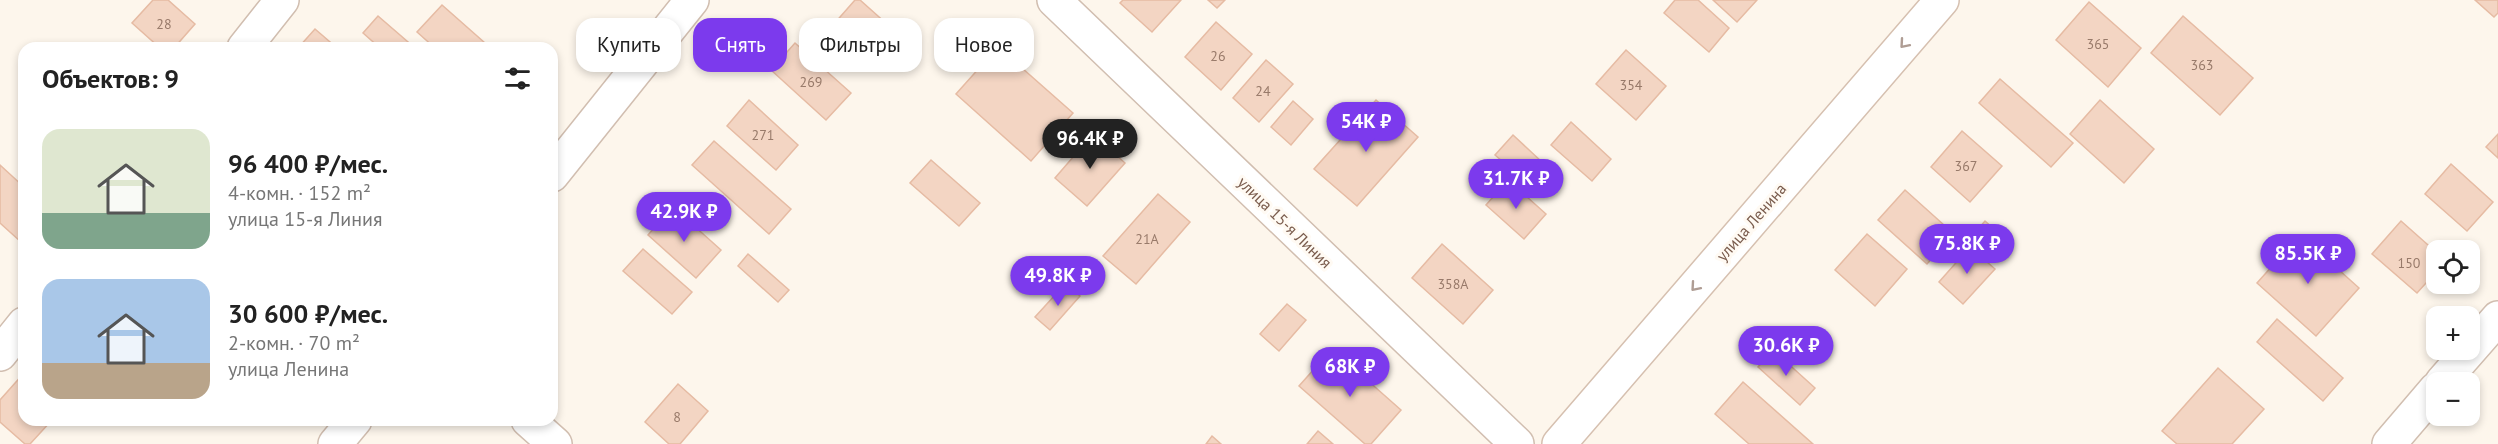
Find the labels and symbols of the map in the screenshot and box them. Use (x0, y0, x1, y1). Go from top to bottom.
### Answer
house number: 28 (156, 15, 172, 33)
house number: 365 (2087, 35, 2109, 53)
one-way arrow (1900, 37, 1911, 48)
house number: 26 (1210, 47, 1226, 65)
house number: 363 (2191, 56, 2213, 74)
house number: 269 (800, 73, 822, 91)
house number: 354 (1620, 76, 1643, 94)
house number: 24 (1255, 82, 1271, 100)
pin: 54K ₽ (1324, 102, 1408, 153)
pin: 96.4K ₽ (1035, 119, 1145, 170)
house number: 271 (752, 126, 774, 144)
house number: 367 (1955, 157, 1977, 175)
pin: 31.7K ₽ (1461, 159, 1571, 210)
street label: улица 15-я Линия (1234, 172, 1336, 272)
street label: улица Ленина (1712, 179, 1790, 265)
pin: 42.9K ₽ (629, 192, 739, 243)
pin: 75.8K ₽ (1912, 224, 2022, 275)
house number: 21А (1135, 230, 1160, 248)
pin: 85.5K ₽ (2253, 234, 2363, 285)
house number: 150 (2398, 254, 2421, 272)
pin: 49.8K ₽ (1003, 256, 1113, 307)
house number: 358А (1437, 275, 1469, 293)
one-way arrow (1691, 280, 1702, 291)
pin: 30.6K ₽ (1731, 326, 1841, 377)
pin: 68K ₽ (1308, 347, 1392, 398)
house number: 8 (673, 408, 681, 426)

